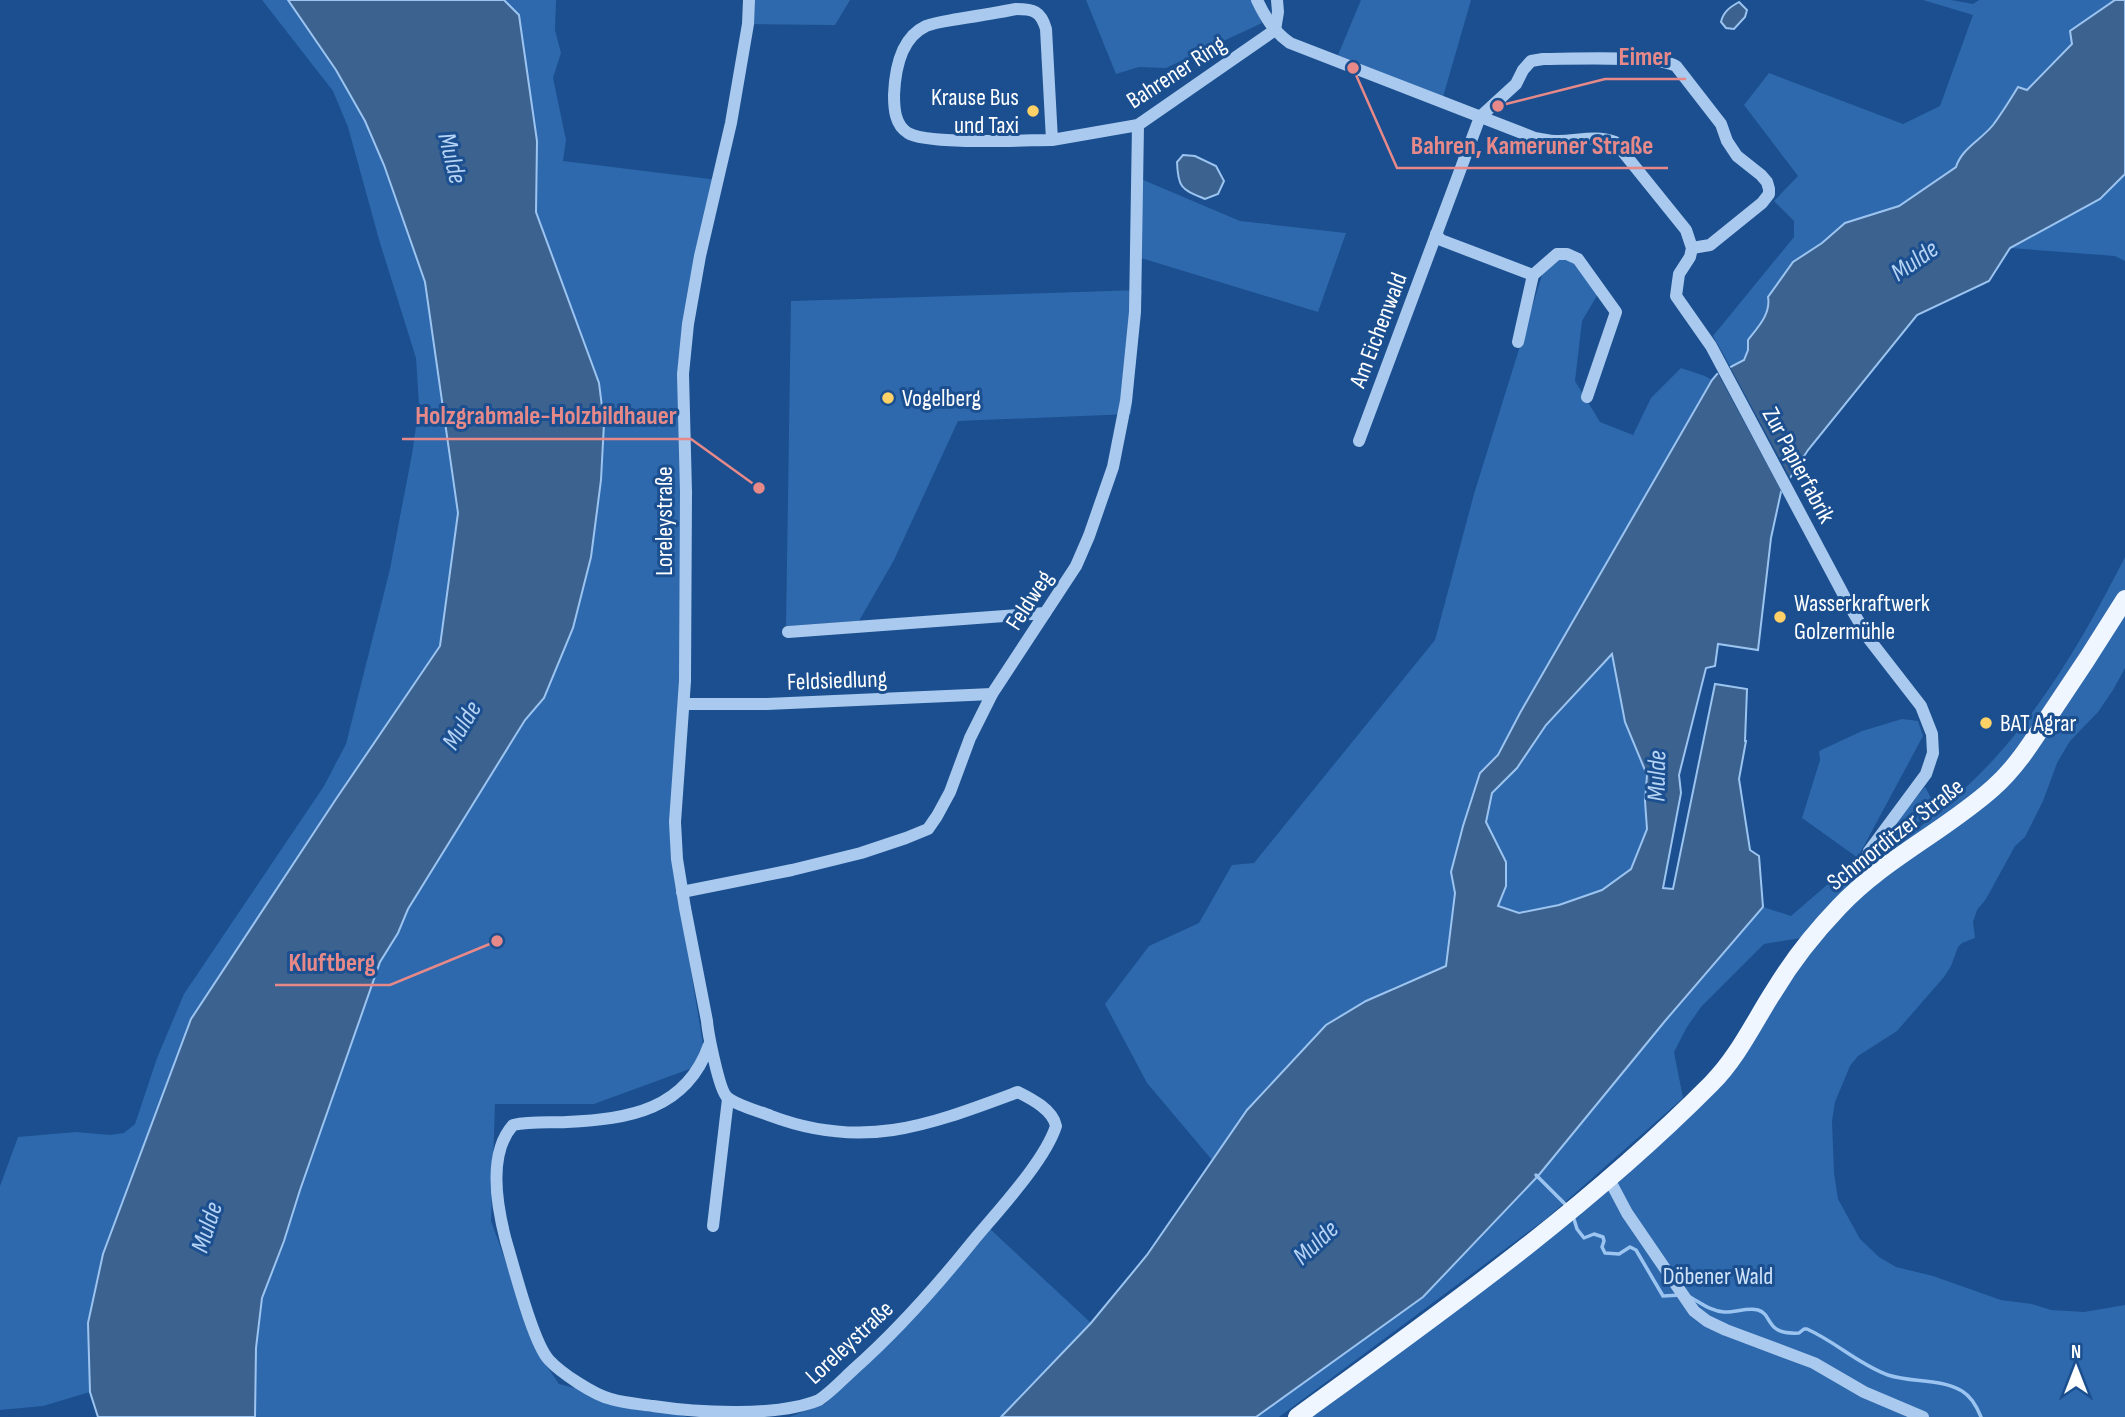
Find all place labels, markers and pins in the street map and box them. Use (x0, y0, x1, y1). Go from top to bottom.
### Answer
callout: Eimer (1605, 32, 1686, 79)
place label: Krause Bus und Taxi (931, 83, 1019, 140)
marker: Krause Bus und Taxi (1025, 103, 1041, 119)
callout: Bahren, Kameruner Straße (1397, 121, 1668, 168)
place label: Vogelberg (902, 384, 981, 413)
marker: Vogelberg (880, 390, 896, 406)
callout: Holzgrabmale-Holzbildhauer (402, 392, 691, 439)
place label: Wasserkraftwerk Golzermühle (1794, 589, 1930, 646)
marker: Wasserkraftwerk Golzermühle (1772, 609, 1788, 625)
place label: BAT Agrar (2000, 709, 2076, 738)
marker: BAT Agrar (1978, 715, 1994, 731)
callout: Kluftberg (275, 938, 390, 985)

